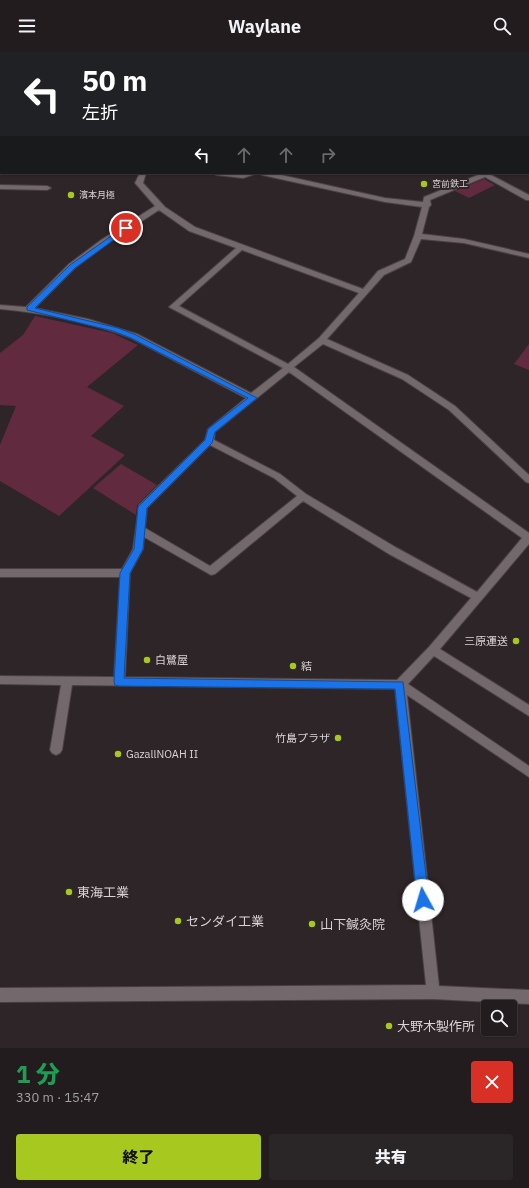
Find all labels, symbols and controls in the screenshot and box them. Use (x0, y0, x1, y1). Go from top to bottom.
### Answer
icon: menu (16, 15, 38, 37)
text: Waylane (228, 15, 301, 38)
icon: search (491, 15, 513, 37)
text: 50 m (82, 62, 147, 99)
icon: left (16, 68, 68, 120)
text: 左折 (82, 101, 118, 124)
icon: left (191, 144, 213, 166)
icon: ahead (233, 144, 255, 166)
icon: ahead (275, 144, 297, 166)
icon: right (317, 144, 339, 166)
place label: 宮前鉄工 (432, 178, 468, 189)
marker: 宮前鉄工 (419, 179, 429, 189)
place label: 濱本月極 (79, 189, 115, 200)
marker: 濱本月極 (66, 190, 76, 200)
pin (109, 211, 143, 245)
icon: arrive (115, 217, 137, 239)
place label: 三原運送 (464, 634, 508, 648)
marker: 三原運送 (511, 636, 521, 646)
place label: 白鷺屋 (155, 653, 188, 667)
marker: 白鷺屋 (142, 655, 152, 665)
place label: 結 (301, 659, 312, 673)
marker: 結 (288, 661, 298, 671)
place label: 竹島プラザ (275, 731, 330, 745)
marker: 竹島プラザ (333, 733, 343, 743)
place label: GazallNOAH II (126, 747, 198, 761)
marker: GazallNOAH II (113, 749, 123, 759)
position arrow (402, 879, 444, 921)
place label: 東海工業 (77, 884, 129, 901)
marker: 東海工業 (64, 887, 74, 897)
place label: センダイ工業 (186, 913, 264, 930)
marker: センダイ工業 (173, 916, 183, 926)
place label: 山下鍼灸院 (320, 916, 385, 933)
marker: 山下鍼灸院 (307, 919, 317, 929)
map controls (481, 1000, 517, 1036)
button: search (481, 1000, 517, 1036)
place label: 大野木製作所 (397, 1018, 475, 1035)
marker: 大野木製作所 (384, 1021, 394, 1031)
text: 1 分 (16, 1058, 60, 1090)
button: close (471, 1061, 513, 1103)
text: 330 m · 15:47 (16, 1089, 99, 1106)
button: 終了 (16, 1134, 261, 1180)
button: 共有 (269, 1134, 513, 1180)

